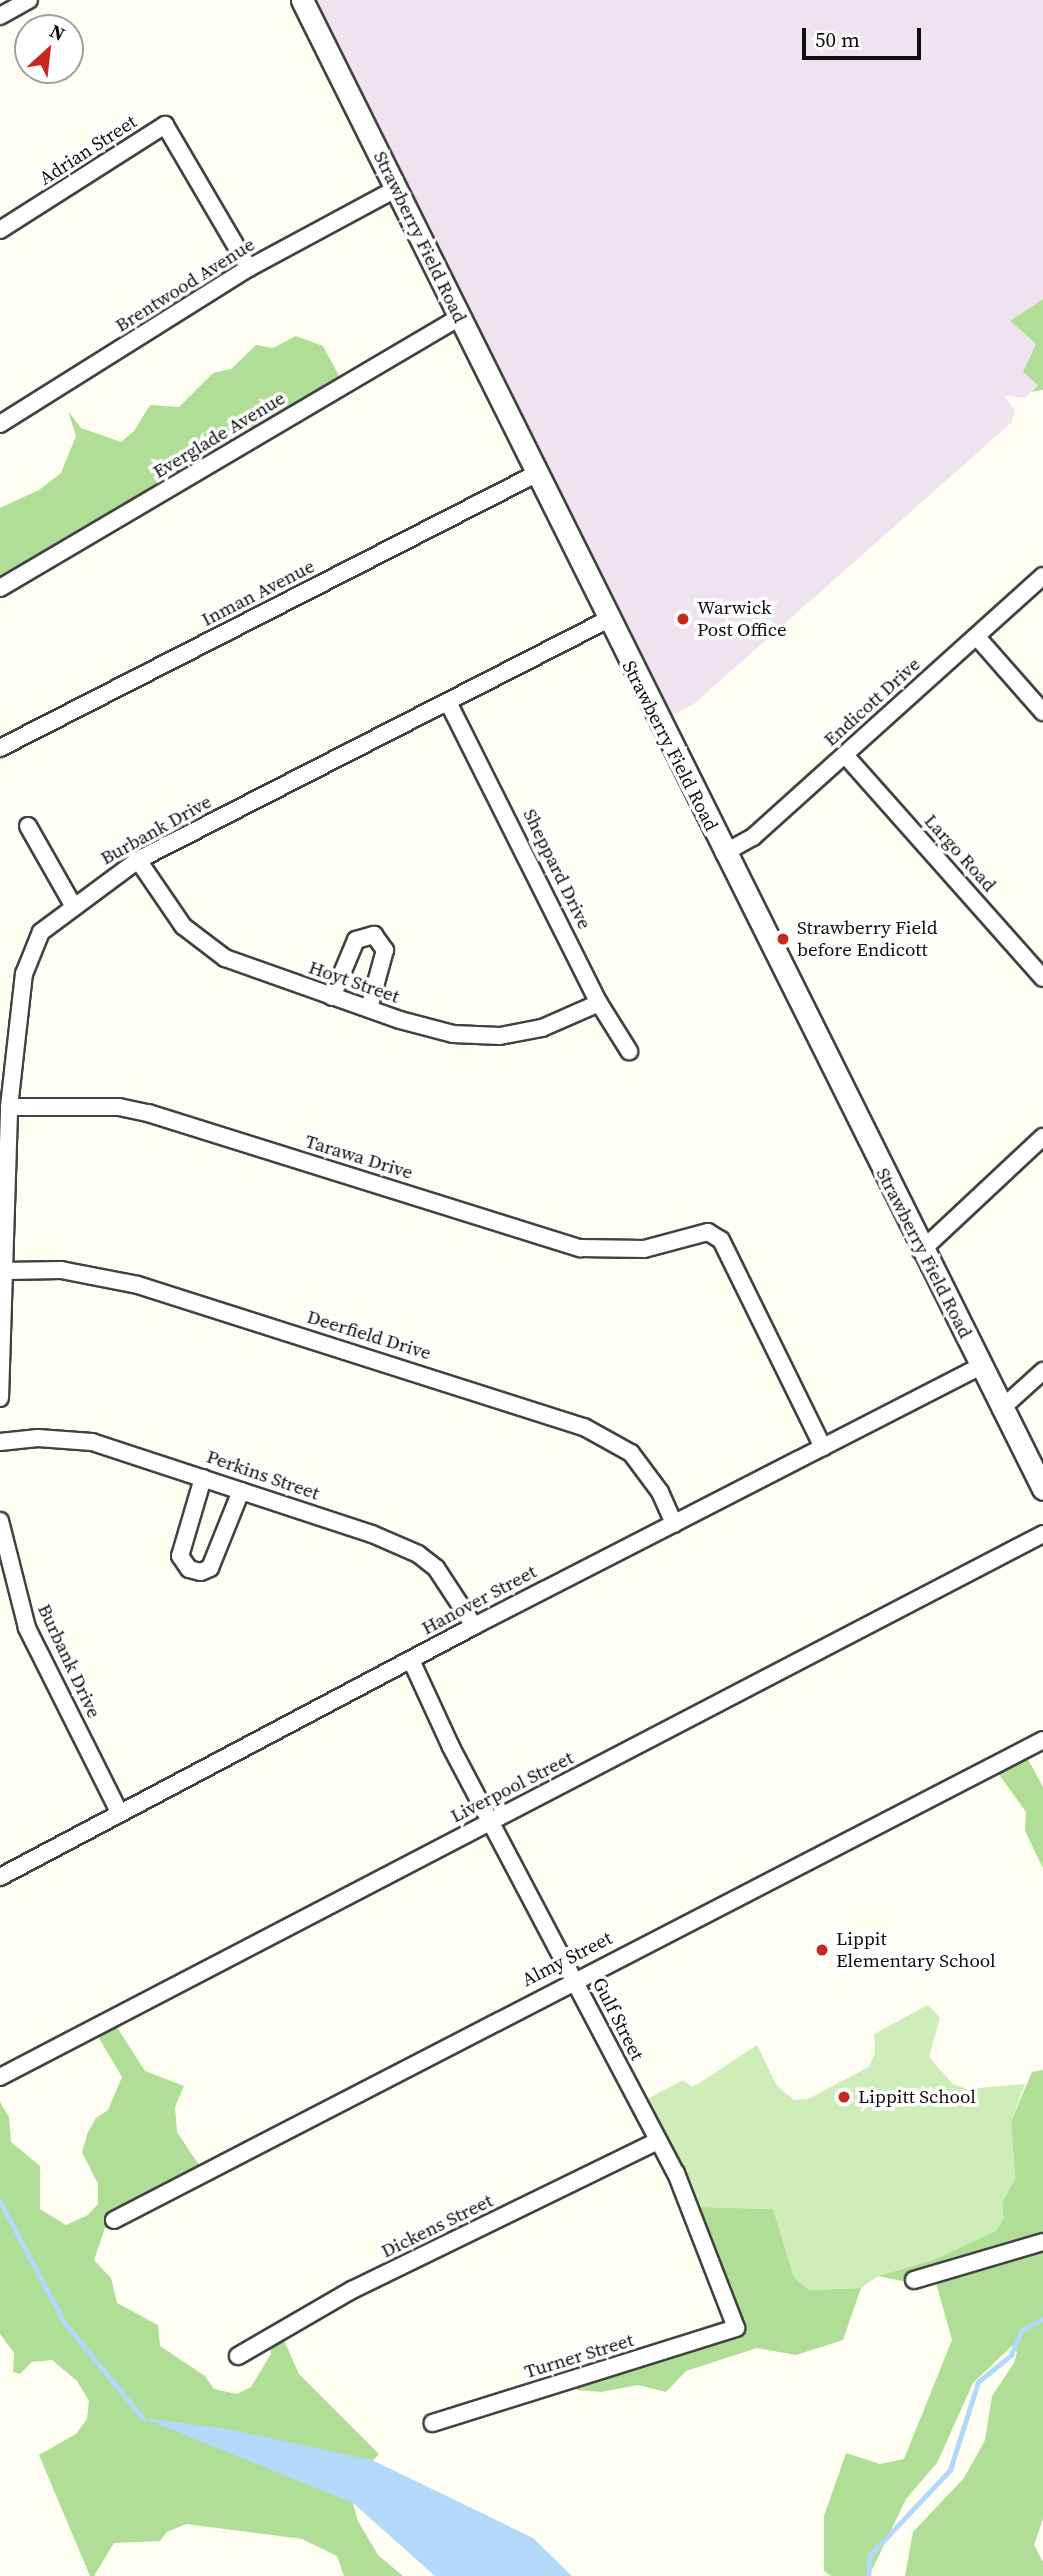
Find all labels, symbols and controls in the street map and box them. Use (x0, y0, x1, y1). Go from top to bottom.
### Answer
north arrow (14, 14, 84, 84)
scale bar (805, 14, 924, 58)
text: N (46, 17, 70, 47)
text: 50 m (815, 25, 860, 54)
street label: Adrian Street (35, 110, 141, 190)
street label: Strawberry Field Road (369, 148, 471, 326)
street label: Brentwood Avenue (111, 233, 259, 337)
street label: Everglade Avenue (149, 387, 289, 483)
street label: Inman Avenue (198, 555, 318, 631)
place label: Warwick Post Office (697, 597, 787, 641)
marker: Warwick Post Office (675, 611, 691, 627)
street label: Endicott Drive (819, 653, 925, 751)
street label: Strawberry Field Road (617, 657, 723, 835)
street label: Burbank Drive (97, 790, 215, 870)
street label: Sheppard Drive (518, 805, 596, 933)
street label: Largo Road (919, 810, 1001, 896)
place label: Strawberry Field before Endicott (797, 917, 937, 961)
marker: Strawberry Field before Endicott (775, 931, 791, 947)
street label: Hoyt Street (306, 956, 402, 1008)
street label: Tarawa Drive (302, 1130, 416, 1184)
street label: Strawberry Field Road (871, 1164, 977, 1342)
street label: Deerfield Drive (304, 1305, 434, 1365)
street label: Perkins Street (204, 1445, 322, 1505)
street label: Hanover Street (418, 1560, 540, 1640)
street label: Burbank Drive (33, 1600, 105, 1722)
street label: Liverpool Street (447, 1746, 577, 1828)
street label: Almy Street (518, 1927, 616, 1991)
place label: Lippit Elementary School (836, 1928, 996, 1972)
marker: Lippit Elementary School (814, 1942, 830, 1958)
street label: Gulf Street (587, 1974, 649, 2064)
place label: Lippitt School (858, 2086, 976, 2108)
marker: Lippitt School (836, 2089, 852, 2105)
street label: Dickens Street (378, 2189, 496, 2263)
street label: Turner Street (522, 2329, 636, 2383)

